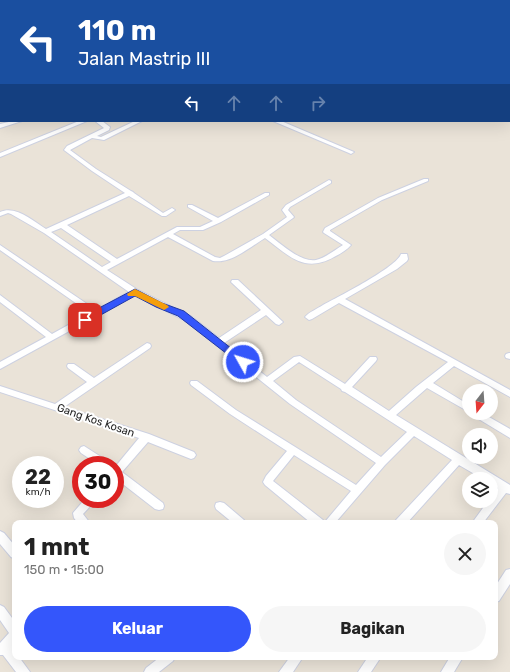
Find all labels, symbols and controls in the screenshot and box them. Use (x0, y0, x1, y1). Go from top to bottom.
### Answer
text: 110 m (78, 14, 156, 47)
icon: left (12, 16, 64, 68)
text: Jalan Mastrip III (78, 48, 210, 70)
icon: left (181, 92, 203, 114)
icon: ahead (223, 92, 245, 114)
icon: ahead (265, 92, 287, 114)
icon: right (307, 92, 329, 114)
pin (68, 303, 102, 337)
icon: arrive (74, 309, 96, 331)
position arrow (222, 341, 264, 383)
north arrow (462, 384, 498, 420)
map controls (462, 384, 498, 508)
street label: Gang Kos Kosan (55, 401, 136, 440)
button: sound (462, 428, 498, 464)
speed limit sign: 30 (72, 456, 124, 508)
text: 22 (25, 465, 51, 489)
button: layers (462, 472, 498, 508)
text: km/h (26, 486, 50, 498)
text: 1 mnt (24, 533, 90, 561)
button: close (444, 533, 486, 575)
text: 150 m · 15:00 (24, 562, 104, 577)
button: Keluar (24, 606, 251, 652)
button: Bagikan (259, 606, 486, 652)

